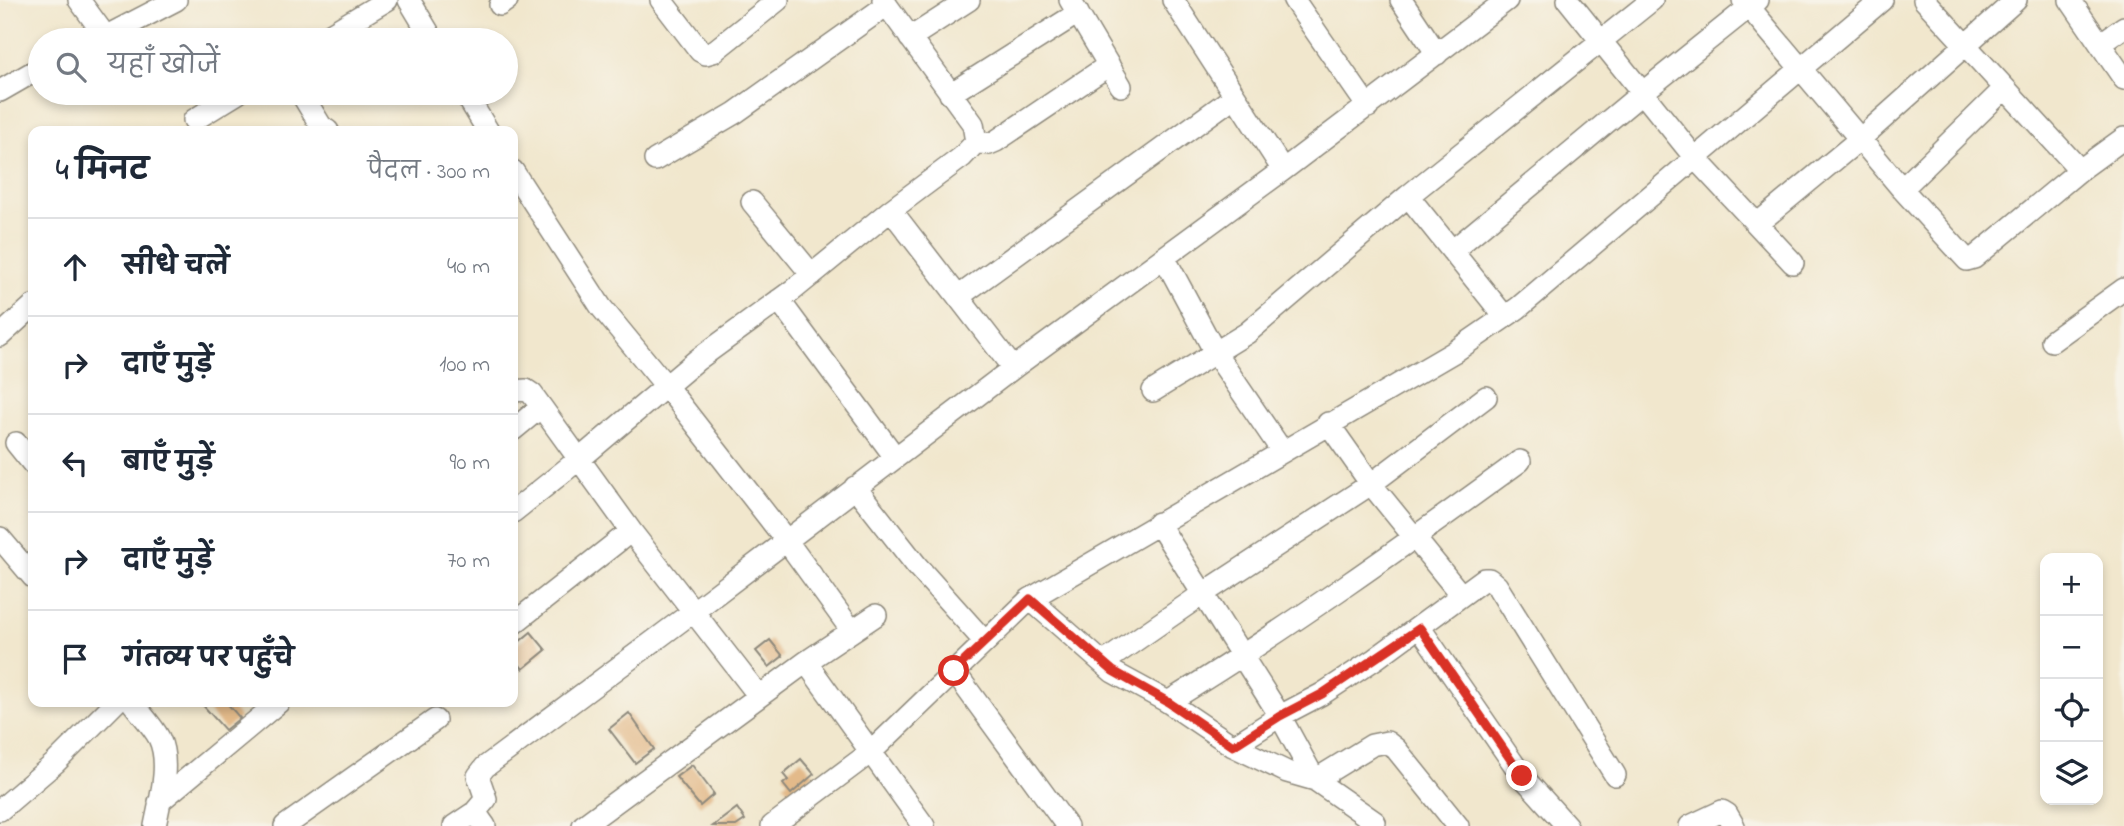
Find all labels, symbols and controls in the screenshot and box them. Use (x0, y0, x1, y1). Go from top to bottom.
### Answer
search box (28, 28, 518, 105)
icon: search (52, 48, 90, 86)
text: यहाँ खोजें (108, 48, 220, 86)
text: 4 मिनट (56, 150, 149, 194)
text: पैदल · 300 m (367, 156, 490, 189)
icon: ahead (56, 248, 94, 286)
text: सीधे चलें (123, 249, 229, 287)
text: 40 m (447, 251, 490, 284)
icon: right (56, 346, 94, 384)
text: दाएँ मुड़ें (123, 347, 213, 385)
text: 100 m (439, 349, 490, 382)
icon: left (56, 444, 94, 482)
text: बाएँ मुड़ें (123, 445, 214, 483)
text: 90 m (450, 447, 490, 480)
icon: right (56, 542, 94, 580)
text: दाएँ मुड़ें (123, 543, 213, 581)
text: 70 m (447, 545, 490, 578)
map controls (2040, 553, 2103, 805)
button: + (2040, 553, 2103, 616)
button: − (2040, 616, 2103, 679)
icon: arrive (56, 640, 94, 678)
text: गंतव्य पर पहुँचे (123, 641, 294, 679)
route start (938, 655, 969, 686)
button: locate (2040, 679, 2103, 742)
button: layers (2040, 742, 2103, 805)
route end (1506, 760, 1537, 791)

